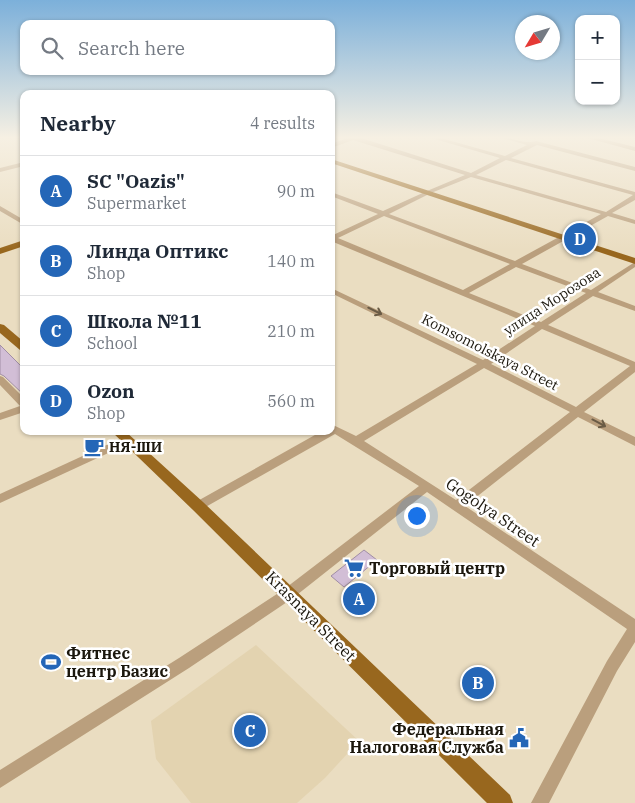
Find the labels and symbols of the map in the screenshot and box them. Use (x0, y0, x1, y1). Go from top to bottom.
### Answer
north arrow (515, 15, 560, 60)
pin: D (564, 220, 596, 258)
street label: улица Морозова (500, 263, 604, 339)
one-way arrow (367, 307, 382, 317)
street label: Komsomolskaya Street (419, 310, 561, 394)
one-way arrow (591, 419, 606, 428)
cafe icon: НЯ-ШИ (83, 436, 105, 458)
place label: НЯ-ШИ (109, 438, 162, 456)
street label: Gogolya Street (442, 473, 544, 551)
your location (404, 503, 430, 529)
supermarket icon: Торговый центр (343, 557, 365, 579)
place label: Торговый центр (369, 558, 505, 578)
street label: Krasnaya Street (262, 567, 361, 666)
pin: A (343, 580, 375, 618)
place label: Фитнес центр Базис (66, 643, 168, 681)
sports icon: Фитнес центр Базис (40, 651, 62, 673)
pin: B (462, 664, 494, 702)
pin: C (234, 712, 266, 750)
place label: Федеральная Налоговая Служба (350, 719, 504, 757)
public building icon: Федеральная Налоговая Служба (508, 727, 530, 749)

